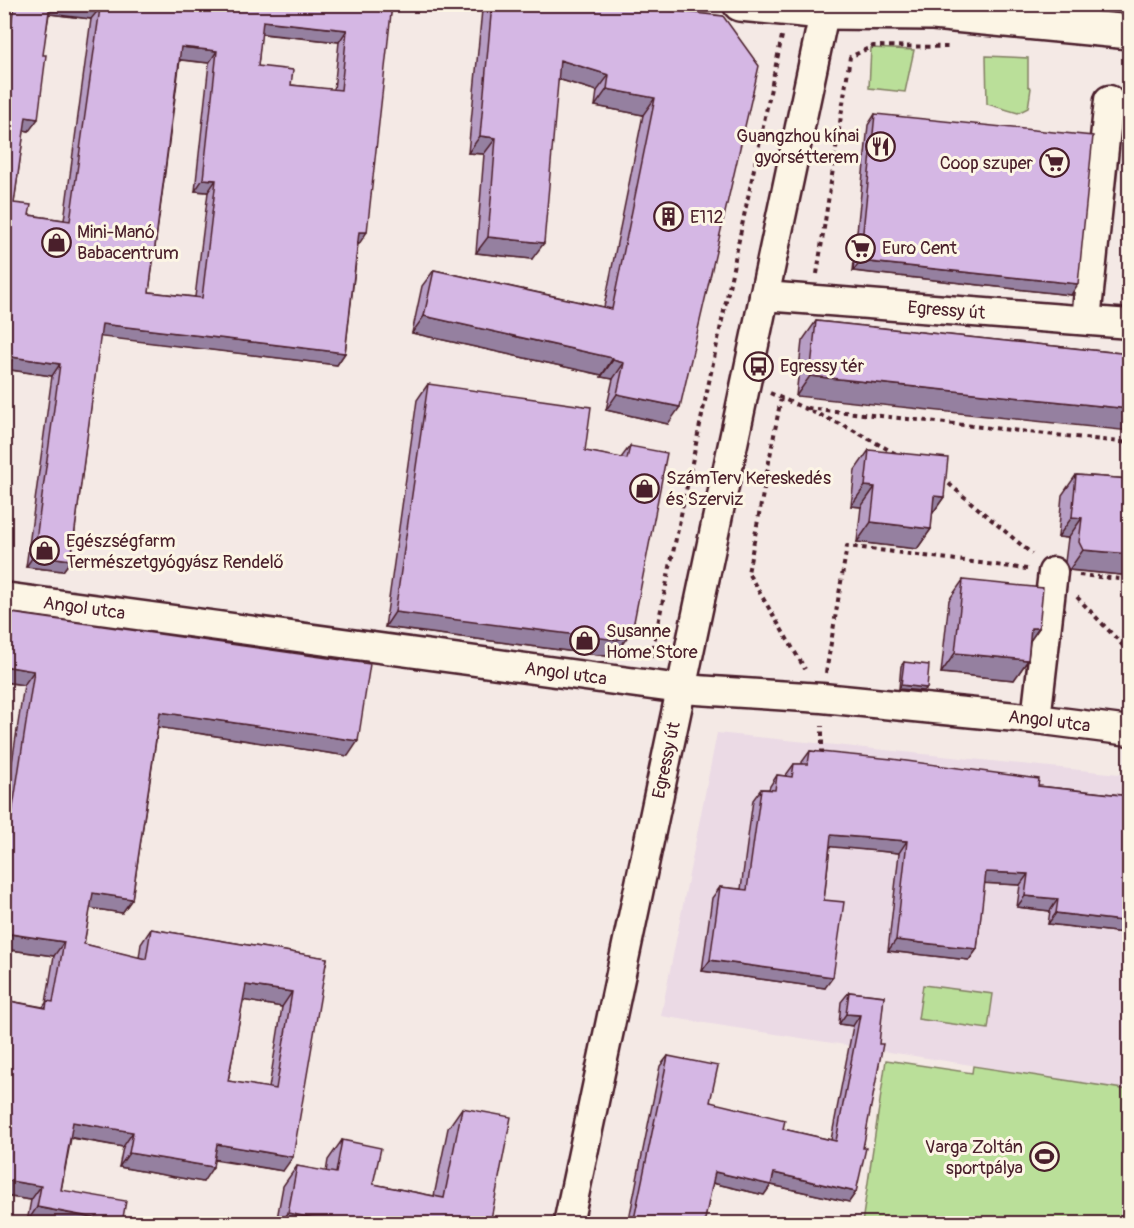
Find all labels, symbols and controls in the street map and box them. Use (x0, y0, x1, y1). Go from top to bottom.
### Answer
place label: Guangzhou kínai gyorsétterem (736, 125, 859, 169)
restaurant icon: Guangzhou kínai gyorsétterem (864, 130, 896, 162)
supermarket icon: Coop szuper (1038, 147, 1070, 179)
place label: Coop szuper (940, 152, 1034, 175)
building icon: E112 (653, 201, 685, 233)
place label: E112 (690, 206, 724, 229)
place label: Mini-Manó Babacentrum (77, 221, 179, 265)
shop icon: Mini-Manó Babacentrum (40, 226, 72, 258)
supermarket icon: Euro Cent (845, 232, 877, 264)
place label: Euro Cent (882, 237, 958, 260)
street label: Egressy út (907, 296, 987, 324)
bus stop icon: Egressy tér (743, 350, 775, 382)
place label: Egressy tér (780, 355, 865, 378)
place label: SzámTerv Kereskedés és Szerviz (666, 467, 831, 511)
shop icon: SzámTerv Kereskedés és Szerviz (629, 472, 661, 504)
place label: Egészségfarm Természetgyógyász Rendelő (66, 530, 284, 574)
shop icon: Egészségfarm Természetgyógyász Rendelő (29, 535, 61, 567)
street label: Angol utca (42, 591, 127, 625)
place label: Susanne Home Store (606, 620, 698, 664)
shop icon: Susanne Home Store (569, 625, 601, 657)
street label: Angol utca (523, 656, 608, 690)
street label: Angol utca (1007, 705, 1092, 737)
street label: Egressy út (647, 719, 686, 801)
place label: Varga Zoltán sportpálya (925, 1136, 1023, 1180)
sports icon: Varga Zoltán sportpálya (1028, 1141, 1060, 1173)

